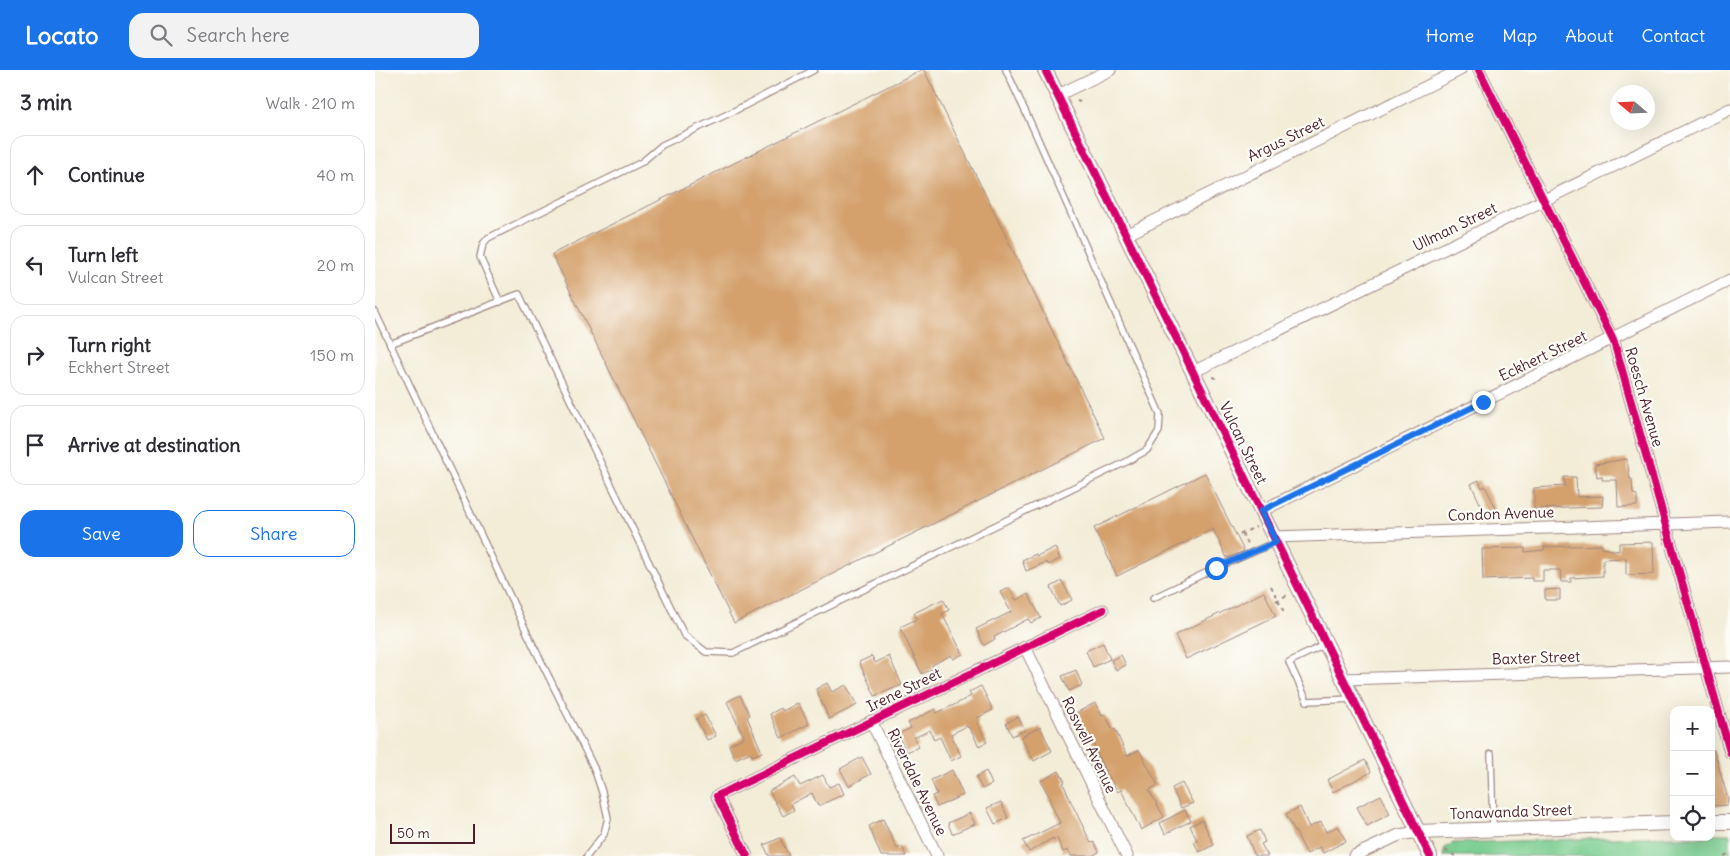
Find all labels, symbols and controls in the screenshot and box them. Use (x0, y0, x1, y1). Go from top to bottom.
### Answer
search box (129, 13, 479, 58)
text: Locato (25, 20, 99, 50)
icon: search (147, 21, 175, 49)
text: Search here (187, 23, 290, 47)
text: Home (1426, 24, 1474, 47)
text: Map (1502, 24, 1537, 47)
text: About (1565, 24, 1613, 47)
text: Contact (1641, 24, 1705, 47)
north arrow (1610, 85, 1655, 130)
text: 3 min (20, 89, 72, 116)
text: Walk · 210 m (265, 93, 355, 113)
street label: Argus Street (1244, 112, 1327, 165)
icon: ahead (21, 161, 49, 189)
text: Continue (68, 163, 145, 187)
text: 40 m (316, 165, 354, 185)
street label: Ullman Street (1410, 198, 1500, 255)
text: Turn left (68, 243, 138, 267)
icon: left (21, 251, 49, 279)
text: 20 m (317, 255, 354, 275)
text: Vulcan Street (68, 267, 163, 287)
street label: Eckhert Street (1496, 326, 1590, 385)
text: Turn right (68, 333, 151, 357)
icon: right (21, 341, 49, 369)
text: 150 m (310, 345, 354, 365)
street label: Roesch Avenue (1621, 345, 1668, 449)
text: Eckhert Street (68, 357, 170, 377)
route end (1472, 391, 1495, 414)
street label: Vulcan Street (1215, 398, 1272, 487)
icon: arrive (21, 431, 49, 459)
text: Arrive at destination (68, 433, 241, 457)
street label: Condon Avenue (1447, 502, 1555, 525)
button: Save (20, 510, 183, 557)
button: Share (193, 510, 355, 557)
route start (1205, 557, 1228, 580)
street label: Baxter Street (1491, 646, 1581, 669)
street label: Irene Street (863, 663, 944, 716)
street label: Roswell Avenue (1058, 693, 1121, 796)
map controls (1670, 706, 1715, 841)
button: + (1670, 706, 1715, 751)
street label: Riverdale Avenue (883, 725, 952, 838)
button: − (1670, 751, 1715, 796)
button: locate (1670, 796, 1715, 841)
street label: Tonawanda Street (1449, 800, 1573, 823)
scale bar (390, 821, 475, 844)
text: 50 m (397, 824, 430, 842)

